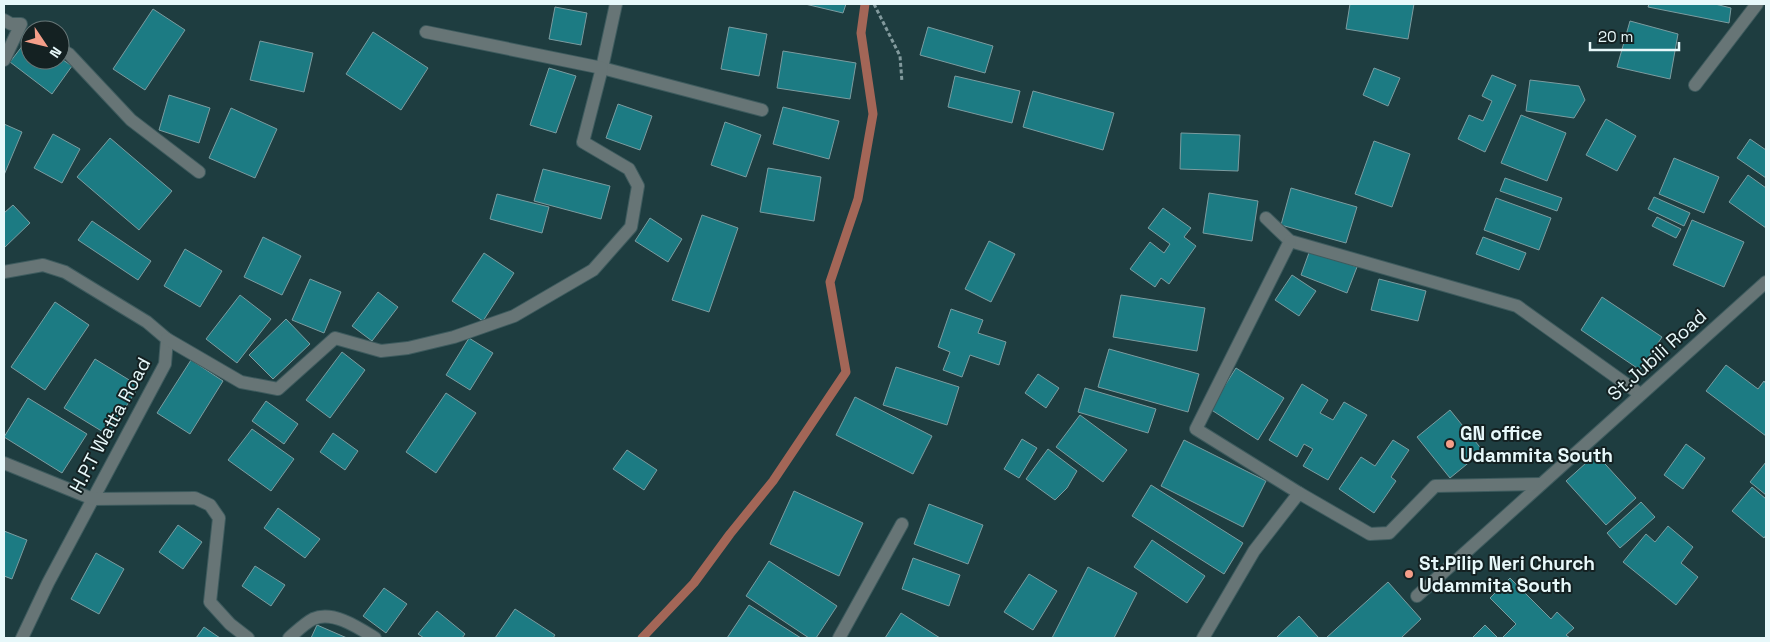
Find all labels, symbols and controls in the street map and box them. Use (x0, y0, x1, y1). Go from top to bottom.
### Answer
north arrow (20, 20, 70, 70)
scale bar (1590, 20, 1679, 52)
text: 20 m (1598, 27, 1633, 46)
text: N (46, 43, 66, 61)
street label: St.Jubili Road (1602, 304, 1712, 406)
street label: H.P.T Watta Road (64, 353, 156, 497)
place label: GN office Udammita South (1460, 421, 1613, 468)
marker: GN office Udammita South (1444, 438, 1456, 450)
place label: St.Pilip Neri Church Udammita South (1419, 551, 1595, 598)
marker: St.Pilip Neri Church Udammita South (1403, 568, 1415, 580)

